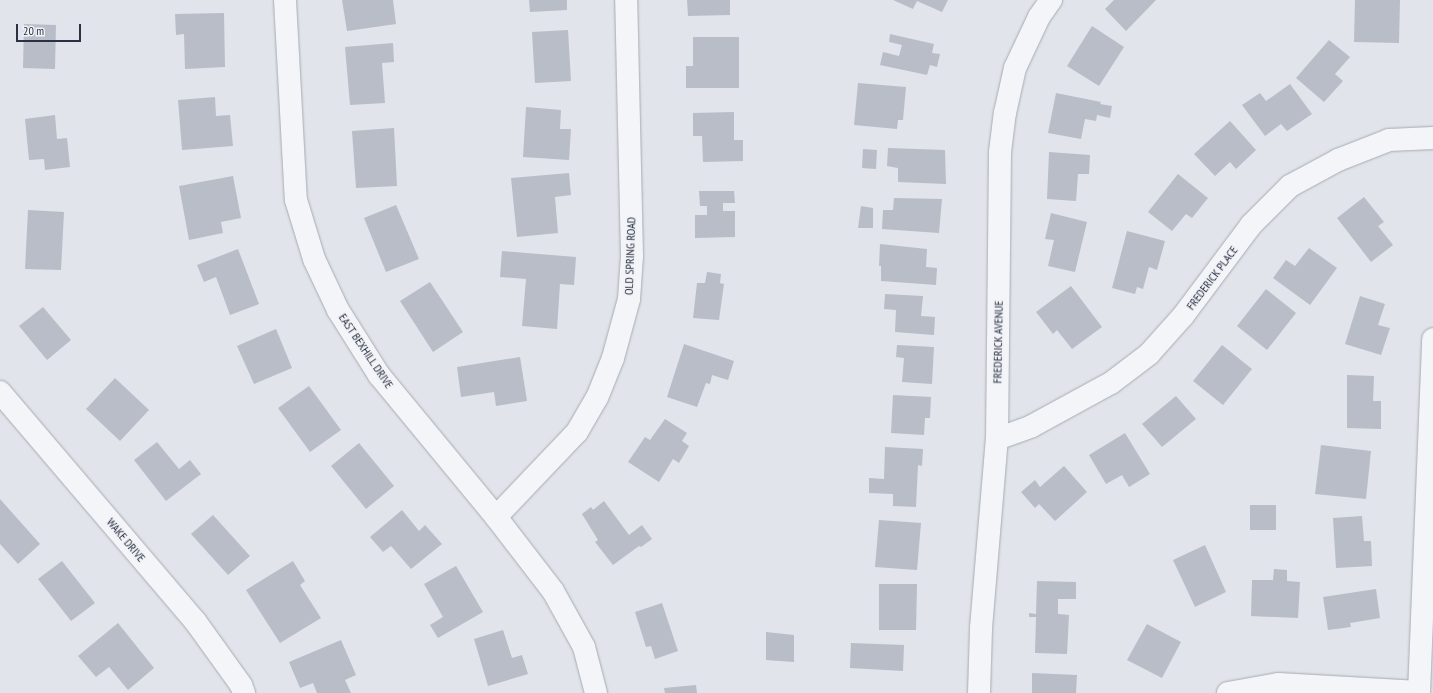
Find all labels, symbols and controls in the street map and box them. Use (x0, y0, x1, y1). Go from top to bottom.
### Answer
scale bar (18, 16, 83, 42)
text: 20 m (23, 23, 44, 38)
street label: OLD SPRING ROAD (621, 217, 639, 295)
street label: FREDERICK PLACE (1183, 243, 1241, 313)
street label: FREDERICK AVENUE (990, 300, 1006, 384)
street label: EAST BEXHILL DRIVE (335, 311, 397, 391)
street label: WAKE DRIVE (104, 515, 148, 565)

